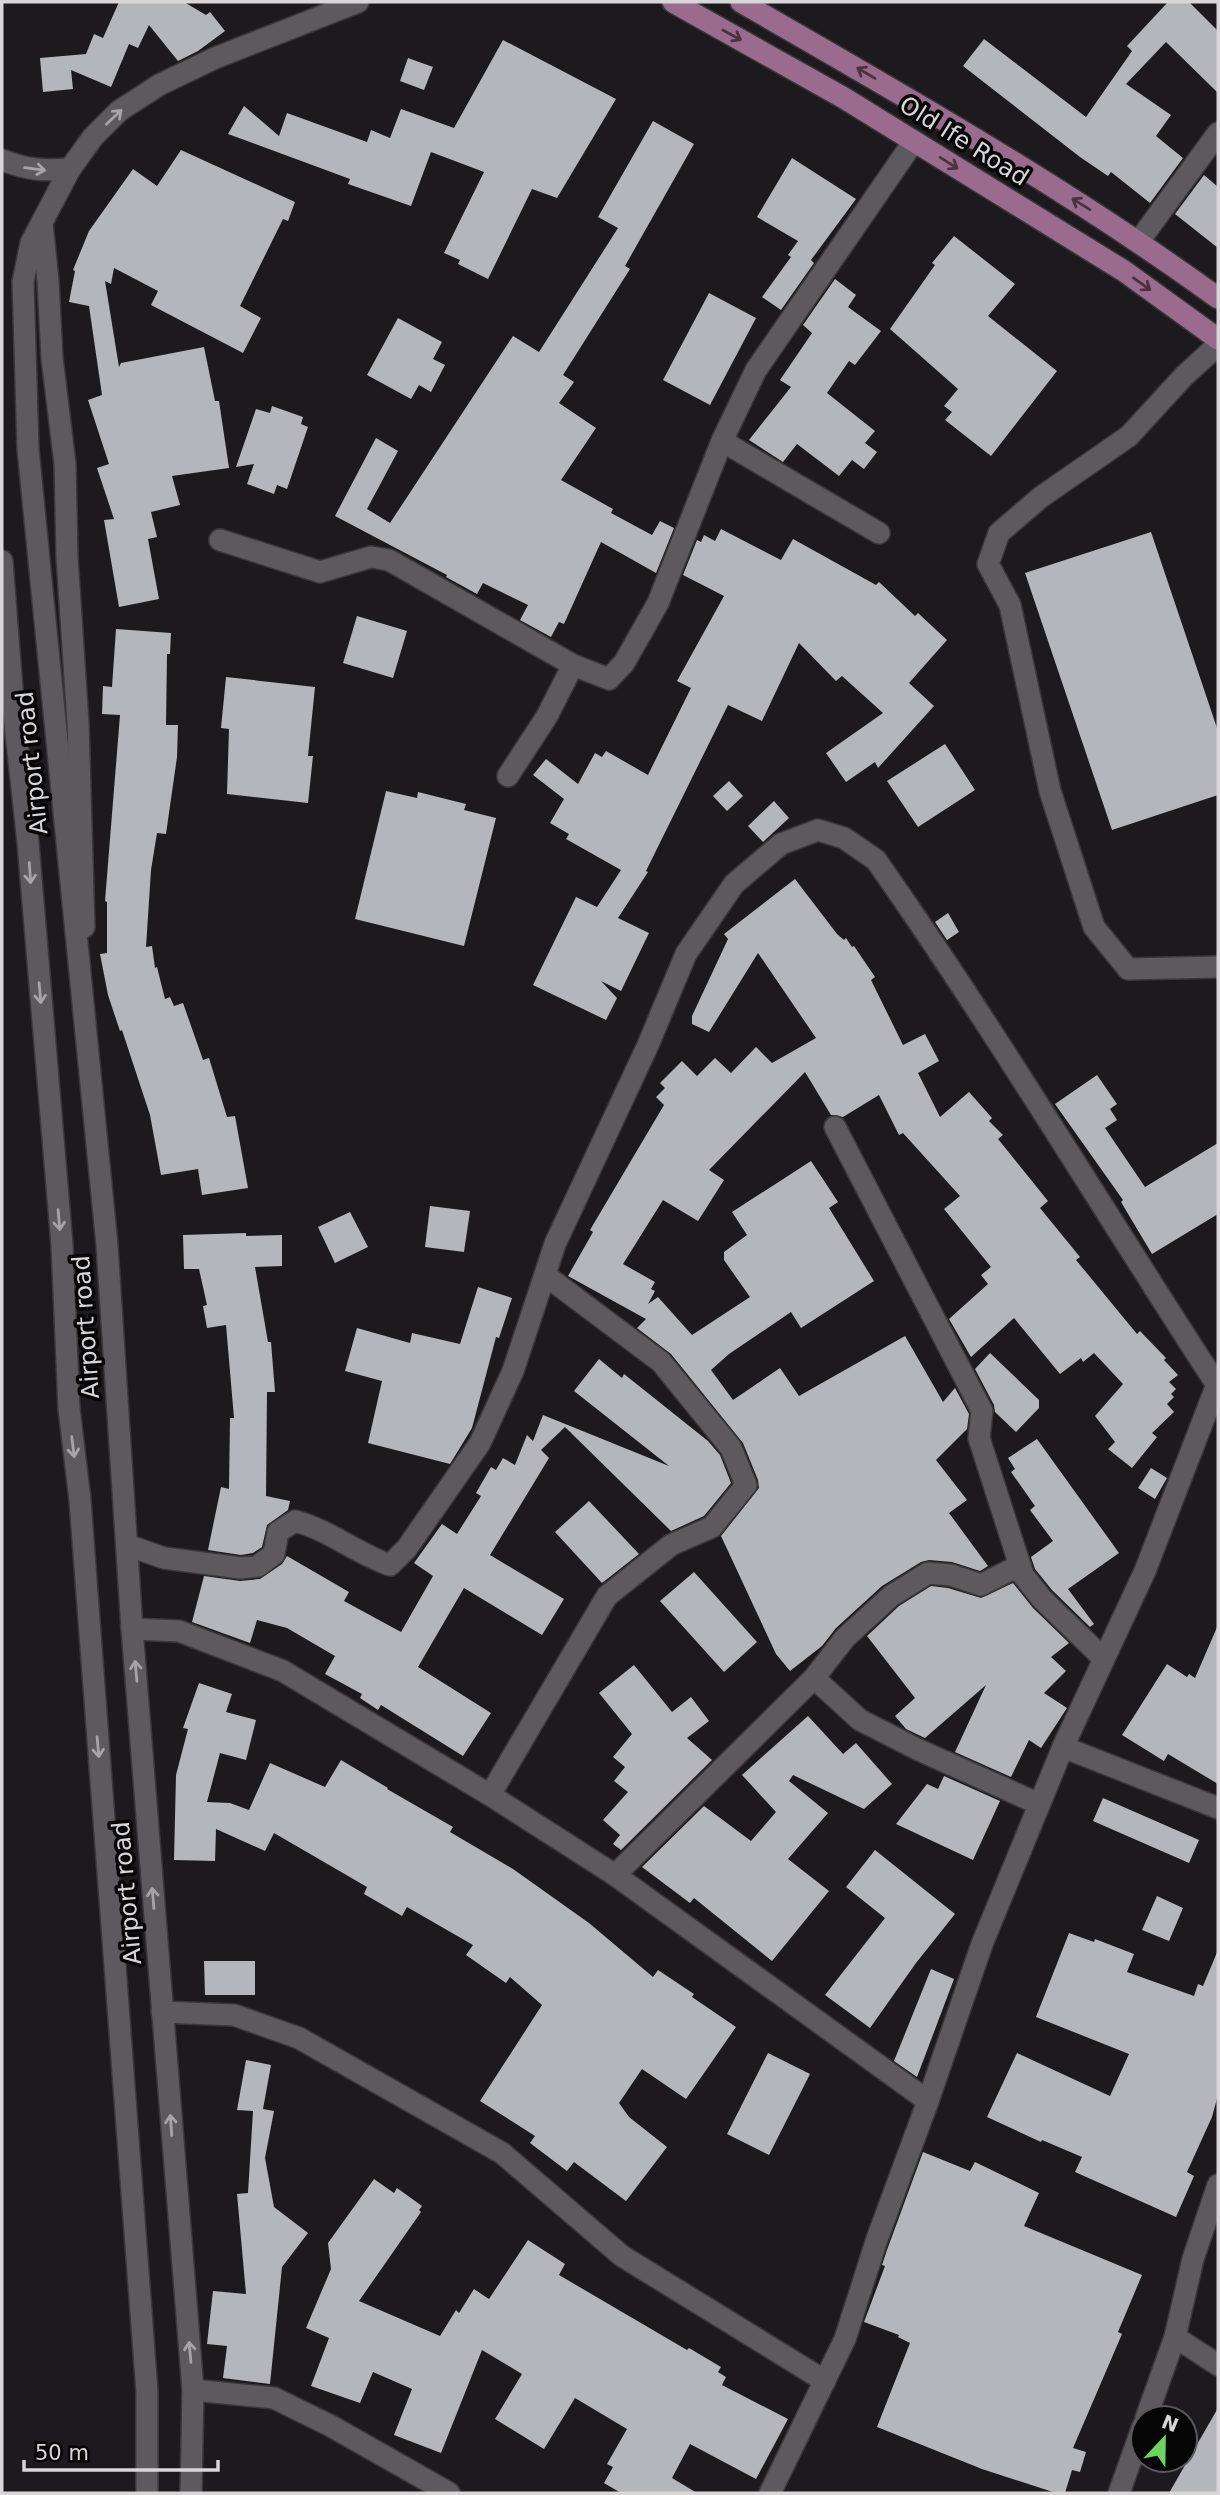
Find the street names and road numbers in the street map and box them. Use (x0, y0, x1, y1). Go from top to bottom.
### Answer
street label: Old Ife Road (894, 90, 1034, 192)
street label: Airport road (11, 690, 53, 836)
street label: Airport road (67, 1254, 105, 1400)
street label: Airport road (107, 1820, 147, 1966)

